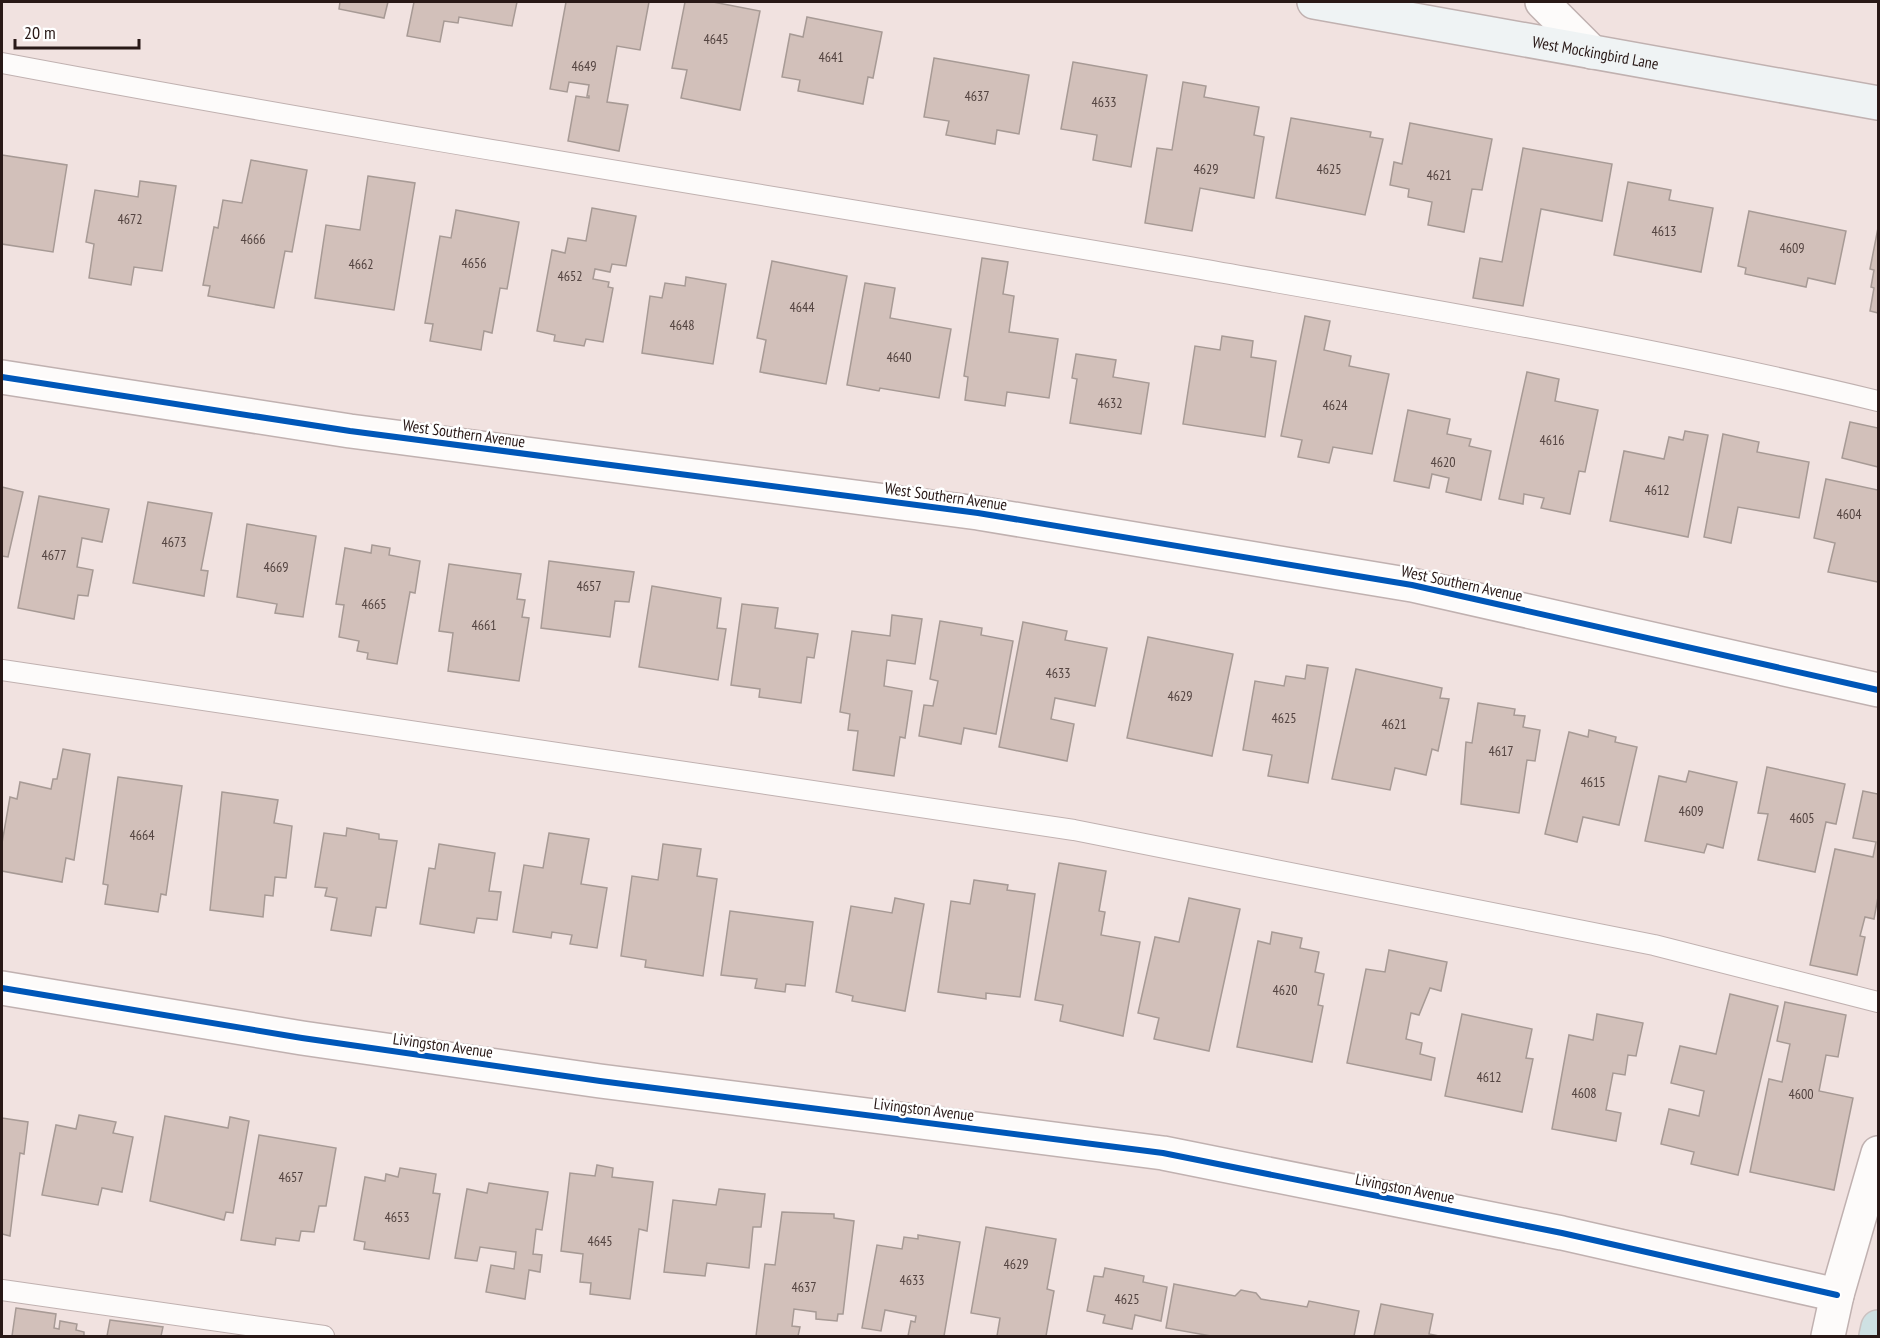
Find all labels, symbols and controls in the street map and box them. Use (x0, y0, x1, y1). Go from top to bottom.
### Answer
scale bar (15, 12, 140, 50)
text: 20 m (24, 21, 56, 44)
house number: 4645 (703, 30, 729, 48)
street label: West Mockingbird Lane (1531, 31, 1660, 74)
house number: 4641 (818, 48, 844, 66)
house number: 4649 (571, 57, 597, 75)
house number: 4637 (964, 87, 990, 105)
house number: 4633 (1091, 93, 1117, 111)
house number: 4629 (1193, 160, 1219, 178)
house number: 4625 (1316, 160, 1342, 178)
house number: 4621 (1426, 166, 1452, 184)
house number: 4672 (117, 210, 143, 228)
house number: 4613 (1651, 222, 1677, 240)
house number: 4666 (240, 230, 266, 248)
house number: 4609 (1779, 239, 1805, 257)
house number: 4656 (461, 254, 487, 272)
house number: 4662 (348, 255, 374, 273)
house number: 4652 (557, 267, 583, 285)
house number: 4644 (789, 298, 815, 316)
house number: 4648 (669, 316, 695, 334)
house number: 4640 (886, 348, 912, 366)
house number: 4632 (1097, 394, 1123, 412)
house number: 4624 (1322, 396, 1348, 414)
street label: West Southern Avenue (401, 414, 527, 452)
house number: 4616 (1539, 431, 1565, 449)
house number: 4620 (1430, 453, 1456, 471)
street label: West Southern Avenue (883, 477, 1009, 515)
house number: 4612 (1644, 481, 1670, 499)
house number: 4604 (1836, 505, 1862, 523)
house number: 4673 (161, 533, 187, 551)
house number: 4677 (41, 546, 67, 564)
house number: 4669 (263, 558, 289, 576)
street label: West Southern Avenue (1399, 560, 1525, 606)
house number: 4657 (576, 577, 602, 595)
house number: 4665 (361, 595, 387, 613)
house number: 4661 (471, 616, 497, 634)
house number: 4633 (1045, 664, 1071, 682)
house number: 4629 (1167, 687, 1193, 705)
house number: 4625 (1271, 709, 1297, 727)
house number: 4621 (1381, 715, 1407, 733)
house number: 4617 (1488, 742, 1514, 760)
house number: 4615 (1580, 773, 1606, 791)
house number: 4609 (1678, 802, 1704, 820)
house number: 4605 (1789, 809, 1815, 827)
house number: 4664 (129, 826, 155, 844)
house number: 4620 (1272, 981, 1298, 999)
street label: Livingston Avenue (392, 1028, 494, 1062)
house number: 4612 (1476, 1068, 1502, 1086)
house number: 4608 (1571, 1084, 1597, 1102)
house number: 4600 (1788, 1085, 1814, 1103)
street label: Livingston Avenue (873, 1093, 975, 1125)
house number: 4657 (278, 1168, 304, 1186)
street label: Livingston Avenue (1354, 1169, 1456, 1207)
house number: 4653 (384, 1208, 410, 1226)
house number: 4645 (587, 1232, 613, 1250)
house number: 4629 (1003, 1255, 1029, 1273)
house number: 4633 (899, 1271, 925, 1289)
house number: 4637 (791, 1278, 817, 1296)
house number: 4625 (1114, 1290, 1140, 1308)

